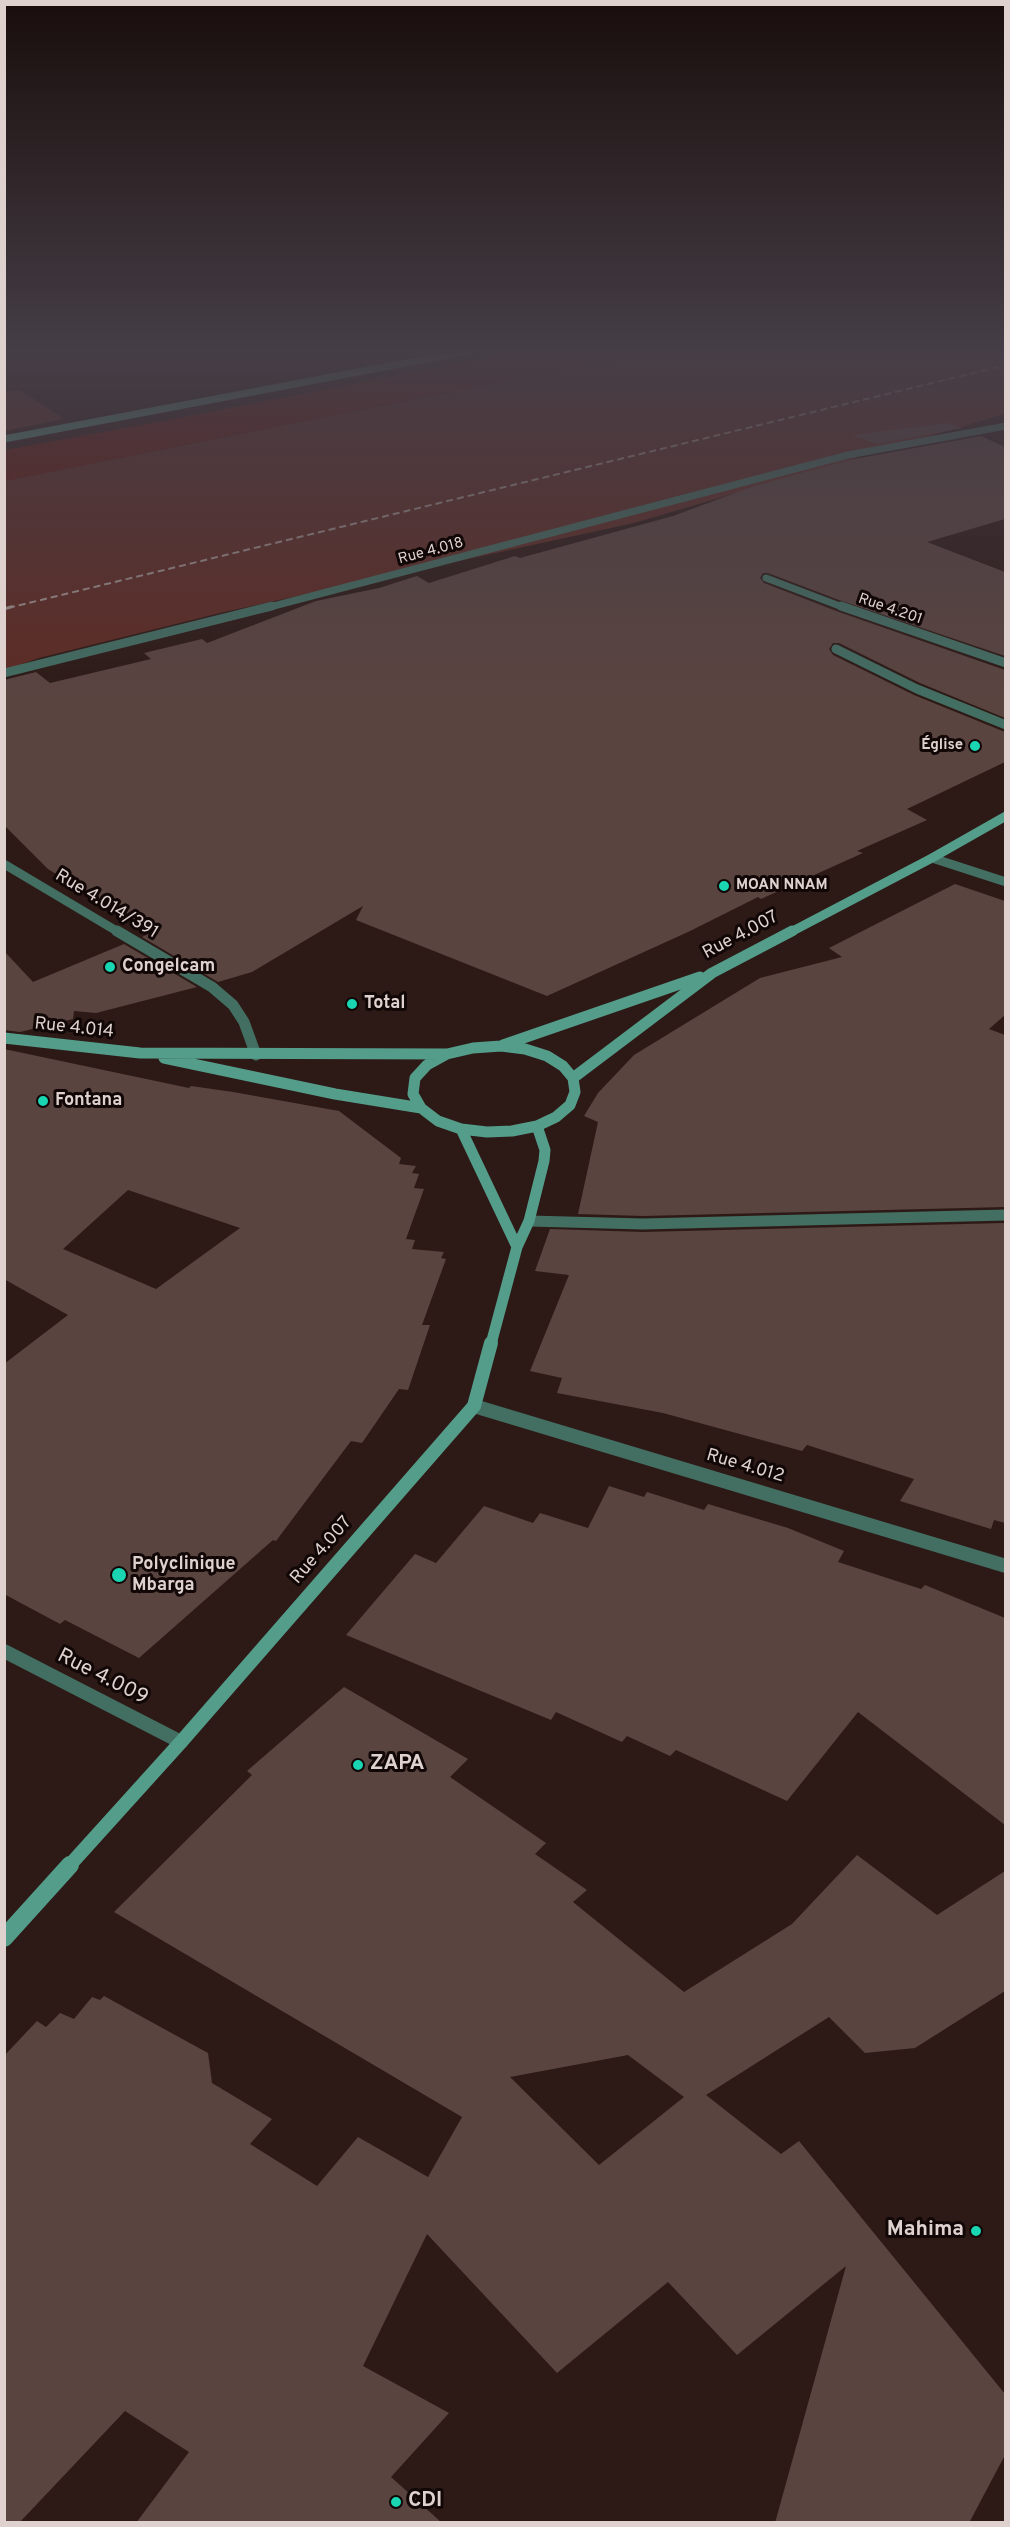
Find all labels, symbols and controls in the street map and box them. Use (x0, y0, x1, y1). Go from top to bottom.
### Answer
street label: Rue 4.018 (396, 535, 466, 569)
street label: Rue 4.201 (855, 591, 925, 629)
place label: Église (921, 737, 963, 755)
marker: Église (968, 739, 982, 753)
street label: Rue 4.014/391 (50, 866, 162, 944)
place label: MOAN NNAM (736, 877, 828, 895)
marker: MOAN NNAM (717, 879, 731, 893)
street label: Rue 4.007 (699, 907, 783, 965)
place label: Congelcam (122, 956, 215, 978)
marker: Congelcam (103, 960, 117, 974)
place label: Total (364, 993, 406, 1015)
marker: Total (345, 997, 359, 1011)
street label: Rue 4.014 (33, 1014, 115, 1044)
place label: Fontana (55, 1090, 122, 1112)
marker: Fontana (36, 1094, 50, 1108)
street label: Rue 4.012 (704, 1446, 786, 1488)
street label: Rue 4.007 (287, 1513, 357, 1589)
place label: Polyclinique Mbarga (132, 1554, 235, 1596)
marker: Polyclinique Mbarga (110, 1566, 128, 1584)
street label: Rue 4.009 (52, 1644, 152, 1712)
place label: ZAPA (370, 1752, 425, 1778)
marker: ZAPA (351, 1758, 365, 1772)
place label: Mahima (887, 2218, 964, 2244)
marker: Mahima (969, 2224, 983, 2238)
place label: CDI (408, 2489, 442, 2515)
marker: CDI (389, 2495, 403, 2509)

